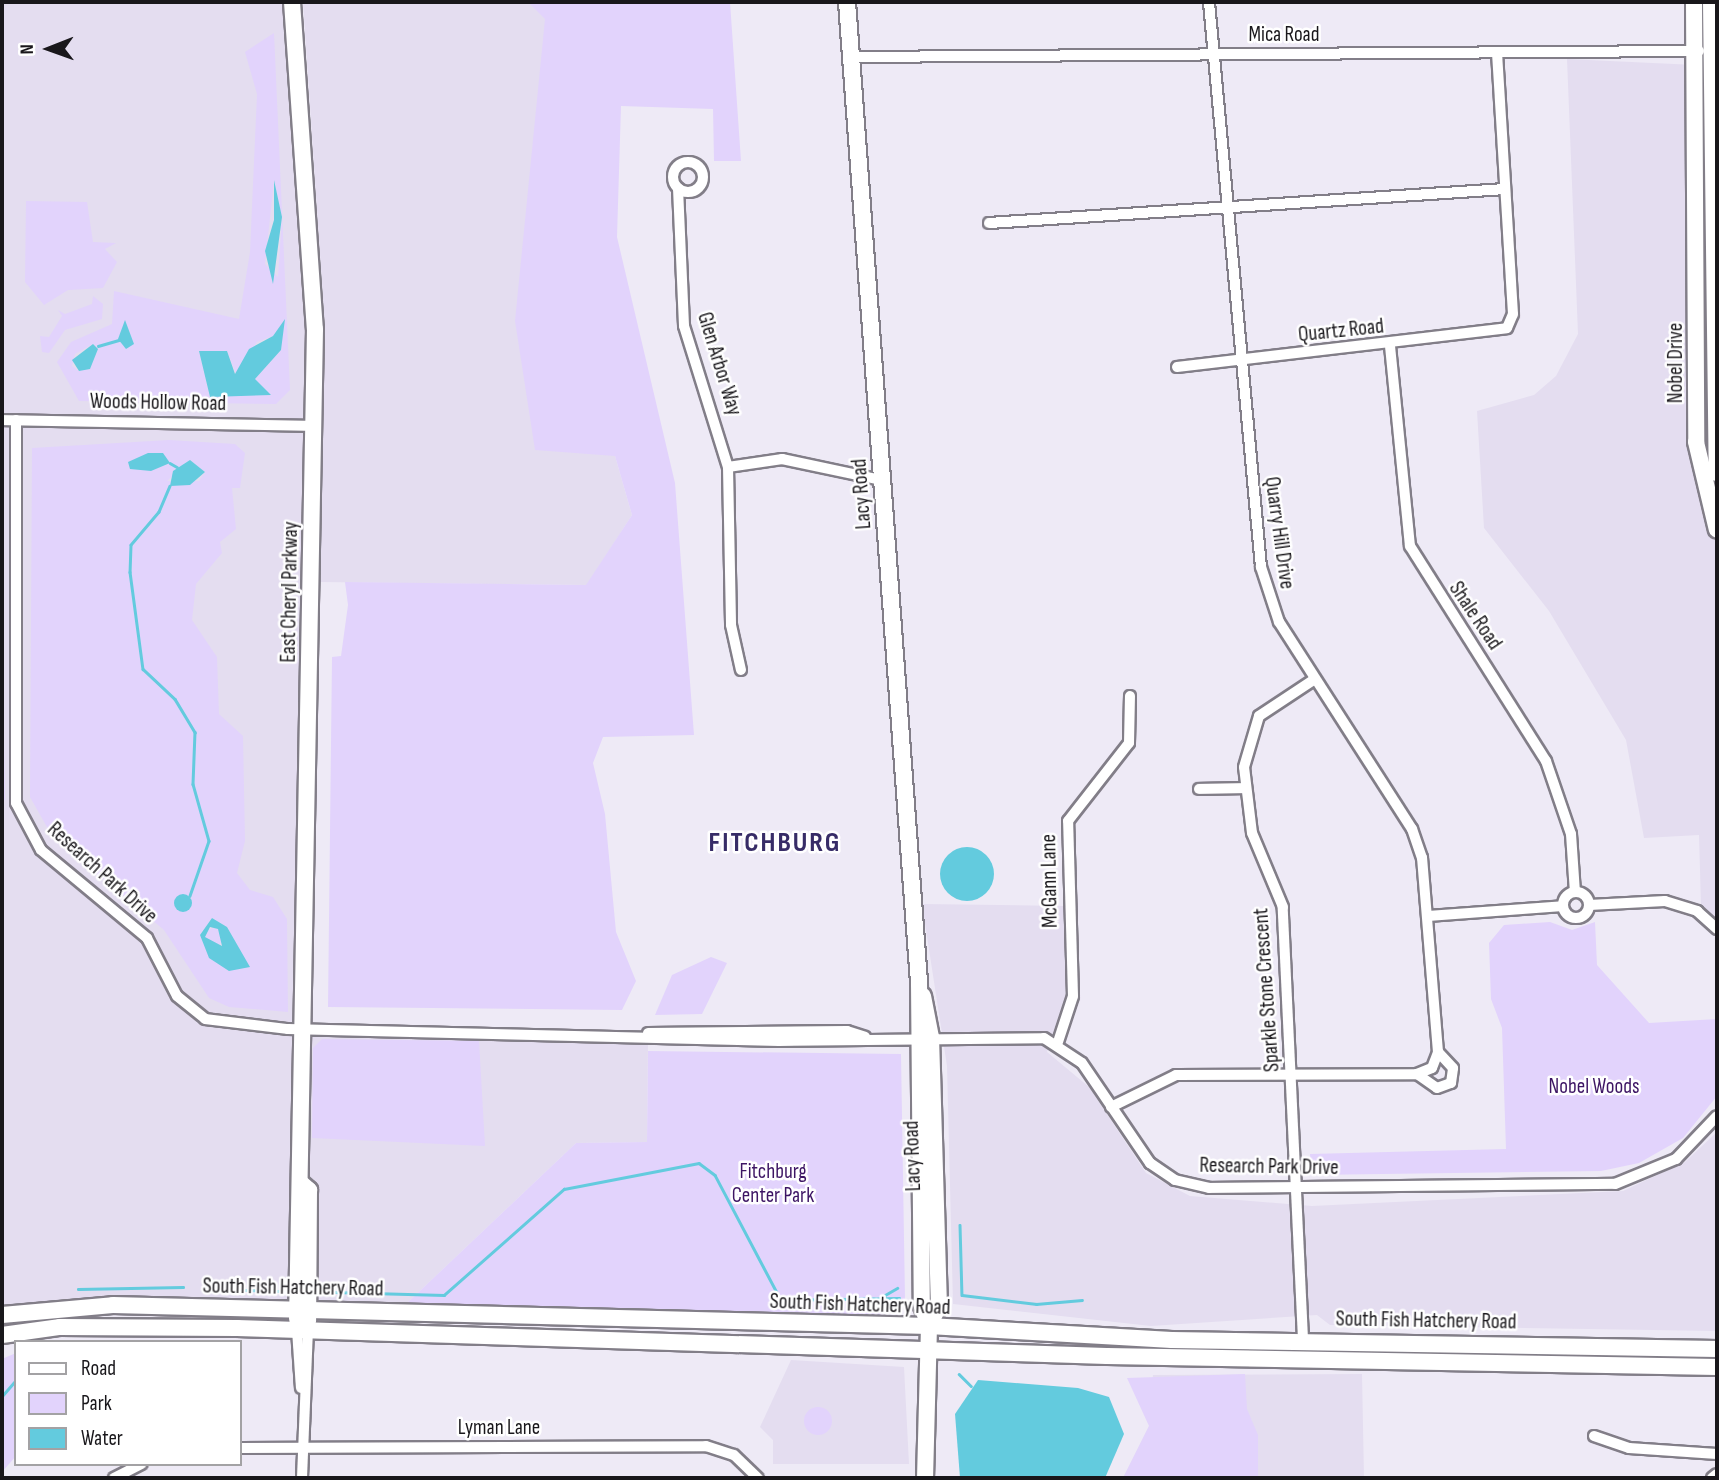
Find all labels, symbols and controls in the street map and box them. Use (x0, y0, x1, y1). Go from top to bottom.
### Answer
north arrow (14, 14, 84, 84)
street label: Mica Road (1249, 22, 1319, 48)
text: N (16, 44, 39, 55)
street label: Glen Arbor Way (691, 309, 747, 419)
street label: Quartz Road (1297, 314, 1385, 348)
street label: Nobel Drive (1663, 323, 1689, 403)
street label: Woods Hollow Road (90, 389, 226, 417)
street label: Lacy Road (847, 458, 877, 530)
street label: Quarry Hill Drive (1259, 475, 1299, 591)
street label: East Cheryl Parkway (276, 521, 304, 663)
street label: Shale Road (1443, 577, 1507, 655)
street label: Research Park Drive (42, 817, 162, 929)
district label: FITCHBURG (710, 826, 840, 860)
street label: McGann Lane (1037, 834, 1063, 928)
street label: Sparkle Stone Crescent (1249, 907, 1285, 1073)
park label: Nobel Woods (1549, 1074, 1639, 1100)
street label: Lacy Road (899, 1120, 927, 1192)
street label: Research Park Drive (1199, 1153, 1339, 1181)
park label: Fitchburg Center Park (732, 1159, 814, 1209)
street label: South Fish Hatchery Road (202, 1274, 384, 1302)
street label: South Fish Hatchery Road (769, 1289, 951, 1321)
street label: South Fish Hatchery Road (1335, 1307, 1517, 1335)
legend (14, 1340, 242, 1466)
text: Road (81, 1356, 116, 1381)
text: Park (81, 1391, 112, 1416)
street label: Lyman Lane (458, 1415, 540, 1441)
text: Water (81, 1426, 123, 1451)

